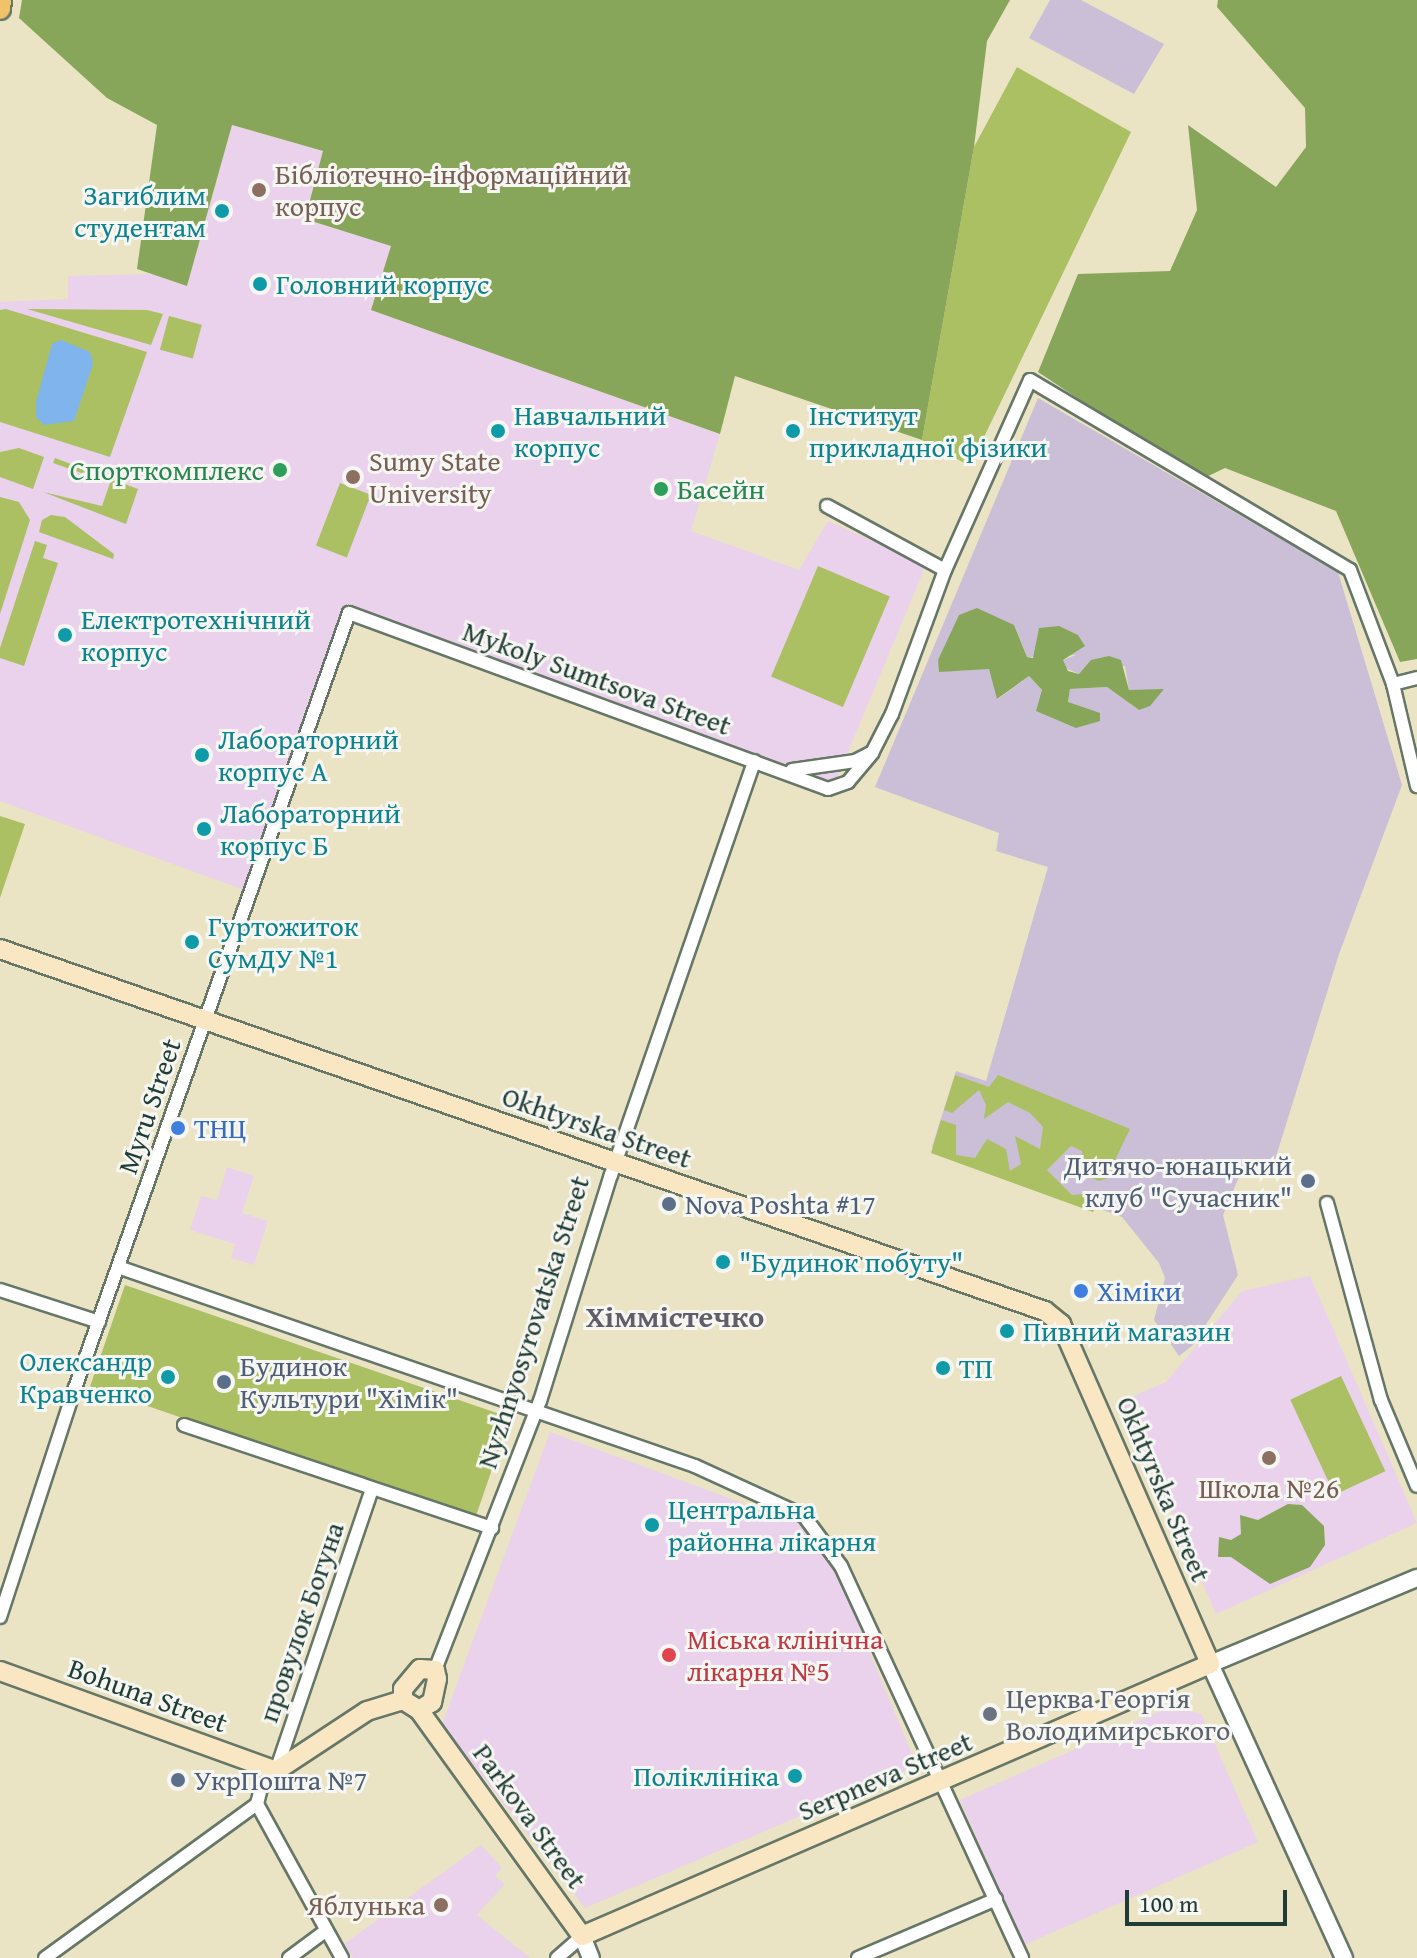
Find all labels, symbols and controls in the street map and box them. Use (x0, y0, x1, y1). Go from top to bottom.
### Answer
place label: Бібліотечно-інформаційний корпус (275, 157, 628, 223)
place label: Загиблим студентам (74, 178, 206, 244)
marker: Бібліотечно-інформаційний корпус (250, 181, 268, 199)
marker: Загиблим студентам (213, 202, 231, 220)
place label: Головний корпус (276, 267, 489, 301)
marker: Головний корпус (251, 275, 269, 293)
place label: Навчальний корпус (514, 398, 666, 464)
place label: Інститут прикладної фізики (809, 398, 1047, 464)
marker: Навчальний корпус (489, 422, 507, 440)
marker: Інститут прикладної фізики (784, 422, 802, 440)
place label: Sumy State University (369, 444, 501, 510)
place label: Спорткомплекс (70, 453, 264, 487)
marker: Спорткомплекс (271, 461, 289, 479)
marker: Sumy State University (344, 468, 362, 486)
place label: Басейн (677, 472, 765, 506)
marker: Басейн (652, 480, 670, 498)
place label: Електротехнічний корпус (81, 602, 311, 668)
street label: Mykoly Sumtsova Street (458, 614, 736, 742)
marker: Електротехнічний корпус (56, 626, 74, 644)
place label: Лабораторний корпус А (218, 722, 399, 788)
marker: Лабораторний корпус А (193, 746, 211, 764)
place label: Лабораторний корпус Б (220, 796, 401, 862)
marker: Лабораторний корпус Б (195, 820, 213, 838)
place label: Гуртожиток СумДУ №1 (208, 909, 358, 975)
marker: Гуртожиток СумДУ №1 (183, 933, 201, 951)
street label: Myru Street (110, 1034, 188, 1178)
street label: Okhtyrska Street (498, 1079, 696, 1175)
place label: ТНЦ (194, 1111, 246, 1145)
marker: ТНЦ (169, 1119, 187, 1137)
place label: Дитячо-юнацький клуб "Сучасник" (1064, 1148, 1292, 1214)
street label: Nyzhnyosyrovatska Street (470, 1171, 596, 1473)
marker: Дитячо-юнацький клуб "Сучасник" (1299, 1172, 1317, 1190)
place label: Nova Poshta #17 (685, 1187, 876, 1221)
marker: Nova Poshta #17 (660, 1195, 678, 1213)
place label: "Будинок побуту" (739, 1245, 963, 1279)
marker: "Будинок побуту" (714, 1253, 732, 1271)
place label: Хіміки (1097, 1274, 1181, 1308)
marker: Хіміки (1072, 1282, 1090, 1300)
district label: Хіммістечко (586, 1298, 764, 1334)
place label: Пивний магазин (1023, 1314, 1231, 1348)
marker: Пивний магазин (998, 1322, 1016, 1340)
place label: Олександр Кравченко (19, 1344, 152, 1410)
place label: Будинок Культури "Хімік" (240, 1349, 458, 1415)
place label: ТП (959, 1351, 993, 1385)
marker: ТП (934, 1359, 952, 1377)
marker: Олександр Кравченко (159, 1368, 177, 1386)
marker: Будинок Культури "Хімік" (215, 1373, 233, 1391)
street label: Okhtyrska Street (1110, 1391, 1218, 1587)
marker: Школа №26 (1260, 1449, 1278, 1467)
place label: Школа №26 (1199, 1471, 1339, 1505)
place label: Центральна районна лікарня (668, 1492, 876, 1558)
marker: Центральна районна лікарня (643, 1516, 661, 1534)
street label: провулок Богуна (251, 1518, 351, 1726)
place label: Міська клінічна лікарня №5 (687, 1622, 883, 1688)
marker: Міська клінічна лікарня №5 (658, 1644, 680, 1666)
street label: Bohuna Street (64, 1651, 232, 1739)
place label: Церква Георгія Володимирського (1006, 1681, 1230, 1747)
marker: Церква Георгія Володимирського (981, 1705, 999, 1723)
street label: Serpneva Street (793, 1724, 977, 1828)
street label: Parkova Street (466, 1737, 594, 1895)
place label: Поліклініка (633, 1759, 779, 1793)
place label: УкрПошта №7 (194, 1763, 367, 1797)
marker: Поліклініка (786, 1767, 804, 1785)
marker: УкрПошта №7 (169, 1771, 187, 1789)
scale bar (1129, 1874, 1291, 1924)
text: 100 m (1139, 1886, 1199, 1921)
place label: Яблунька (307, 1888, 425, 1922)
marker: Яблунька (432, 1896, 450, 1914)

